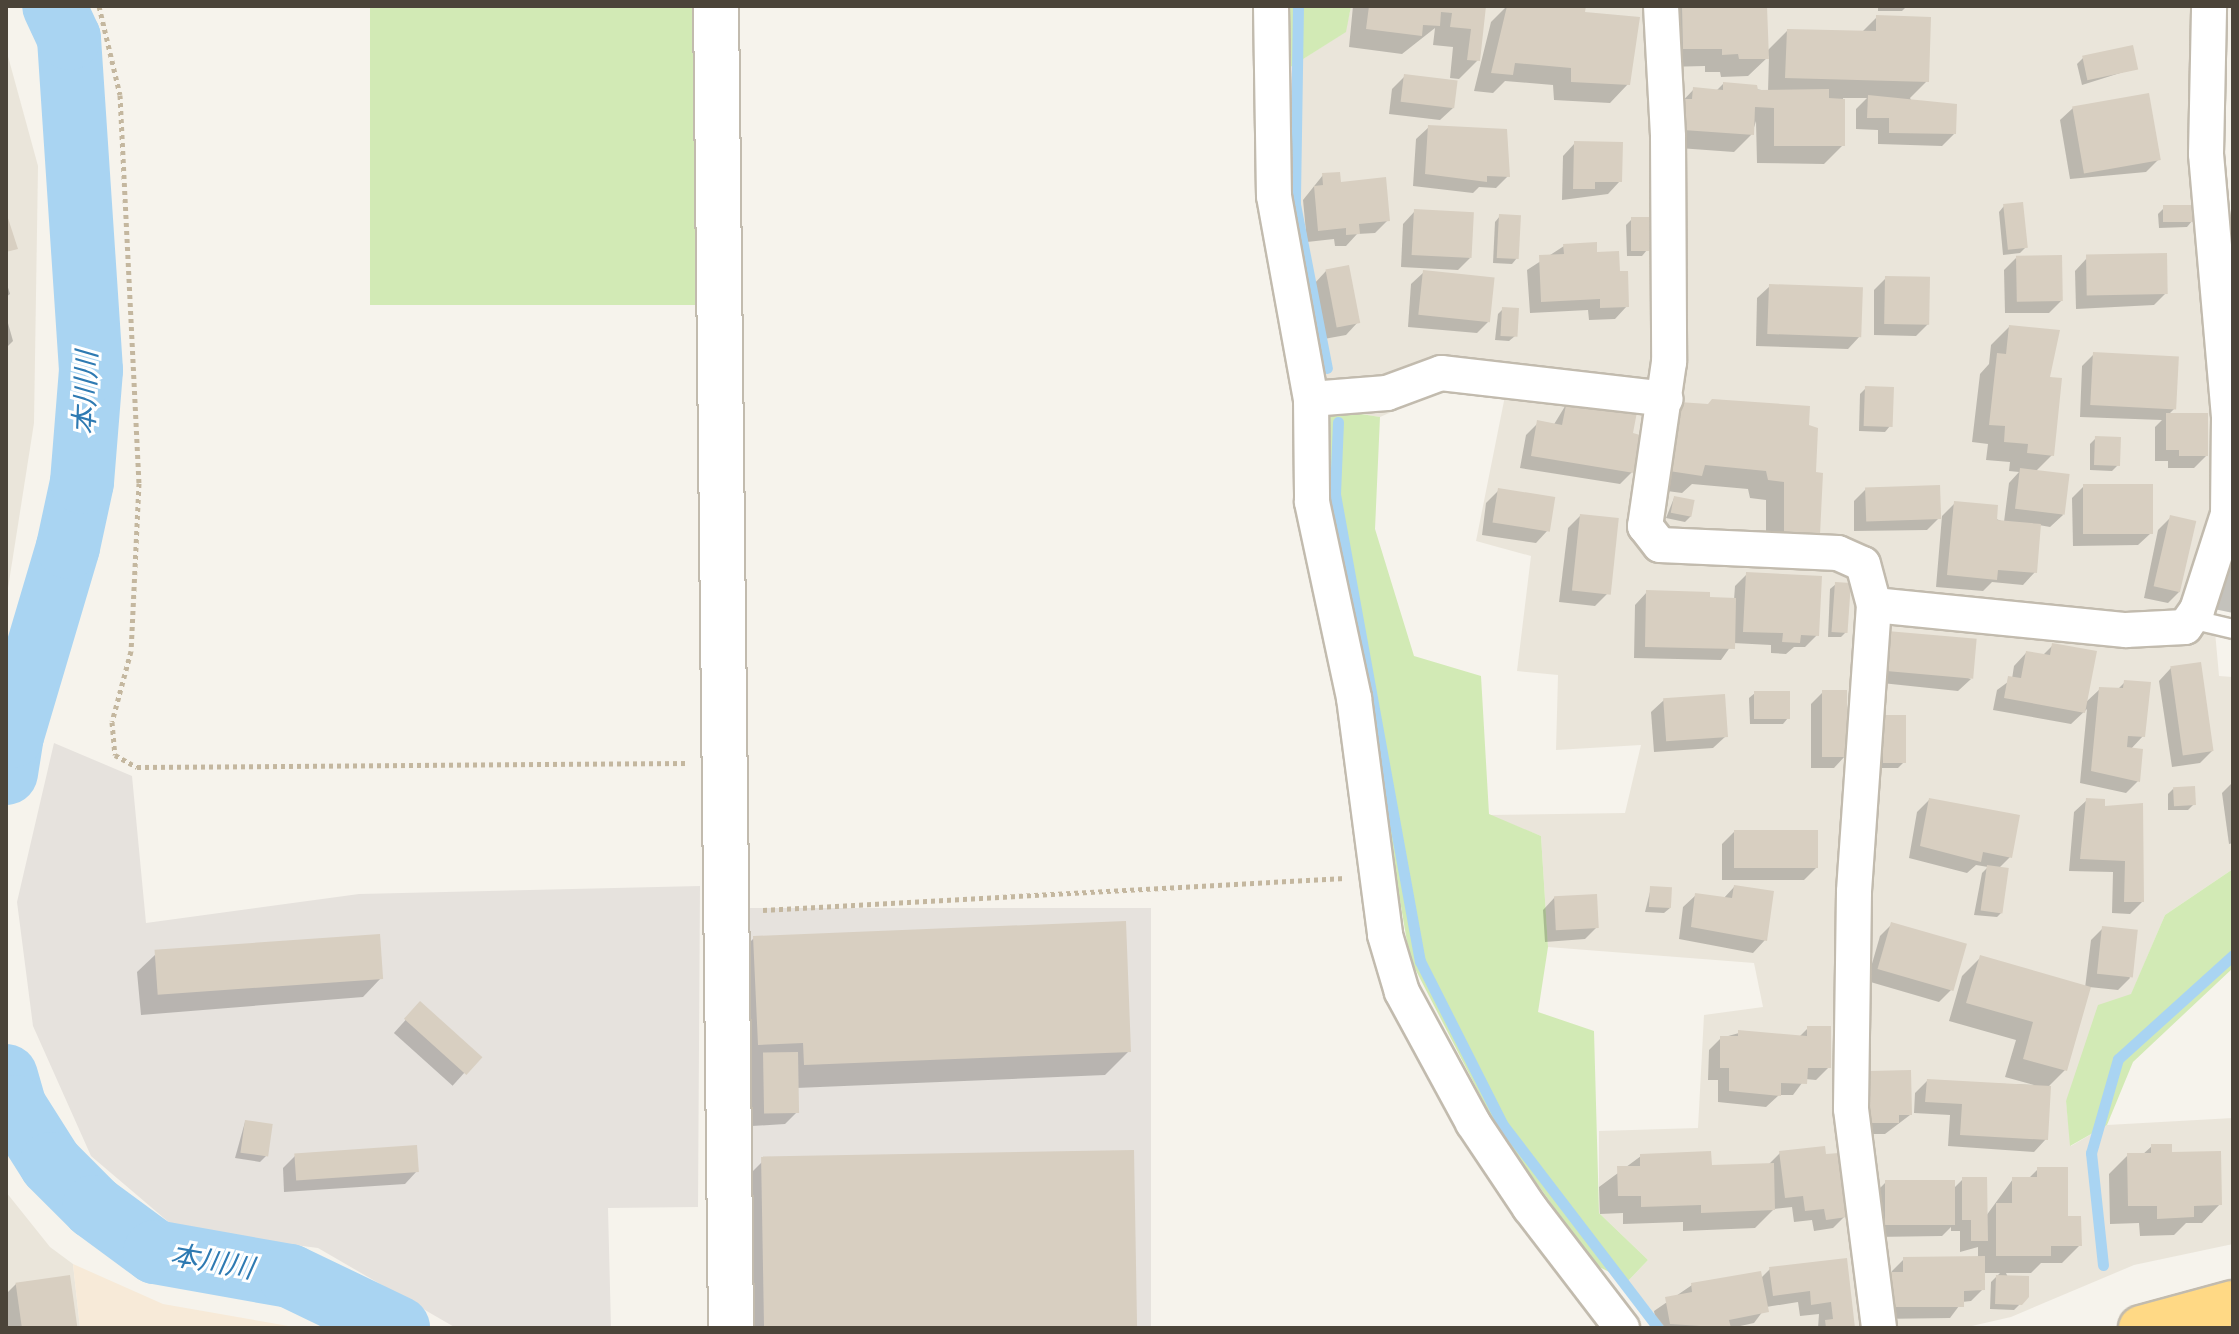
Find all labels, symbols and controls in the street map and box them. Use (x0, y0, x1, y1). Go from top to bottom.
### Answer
water label: 本川川 (68, 350, 104, 436)
water label: 本川川 (168, 1238, 256, 1286)

